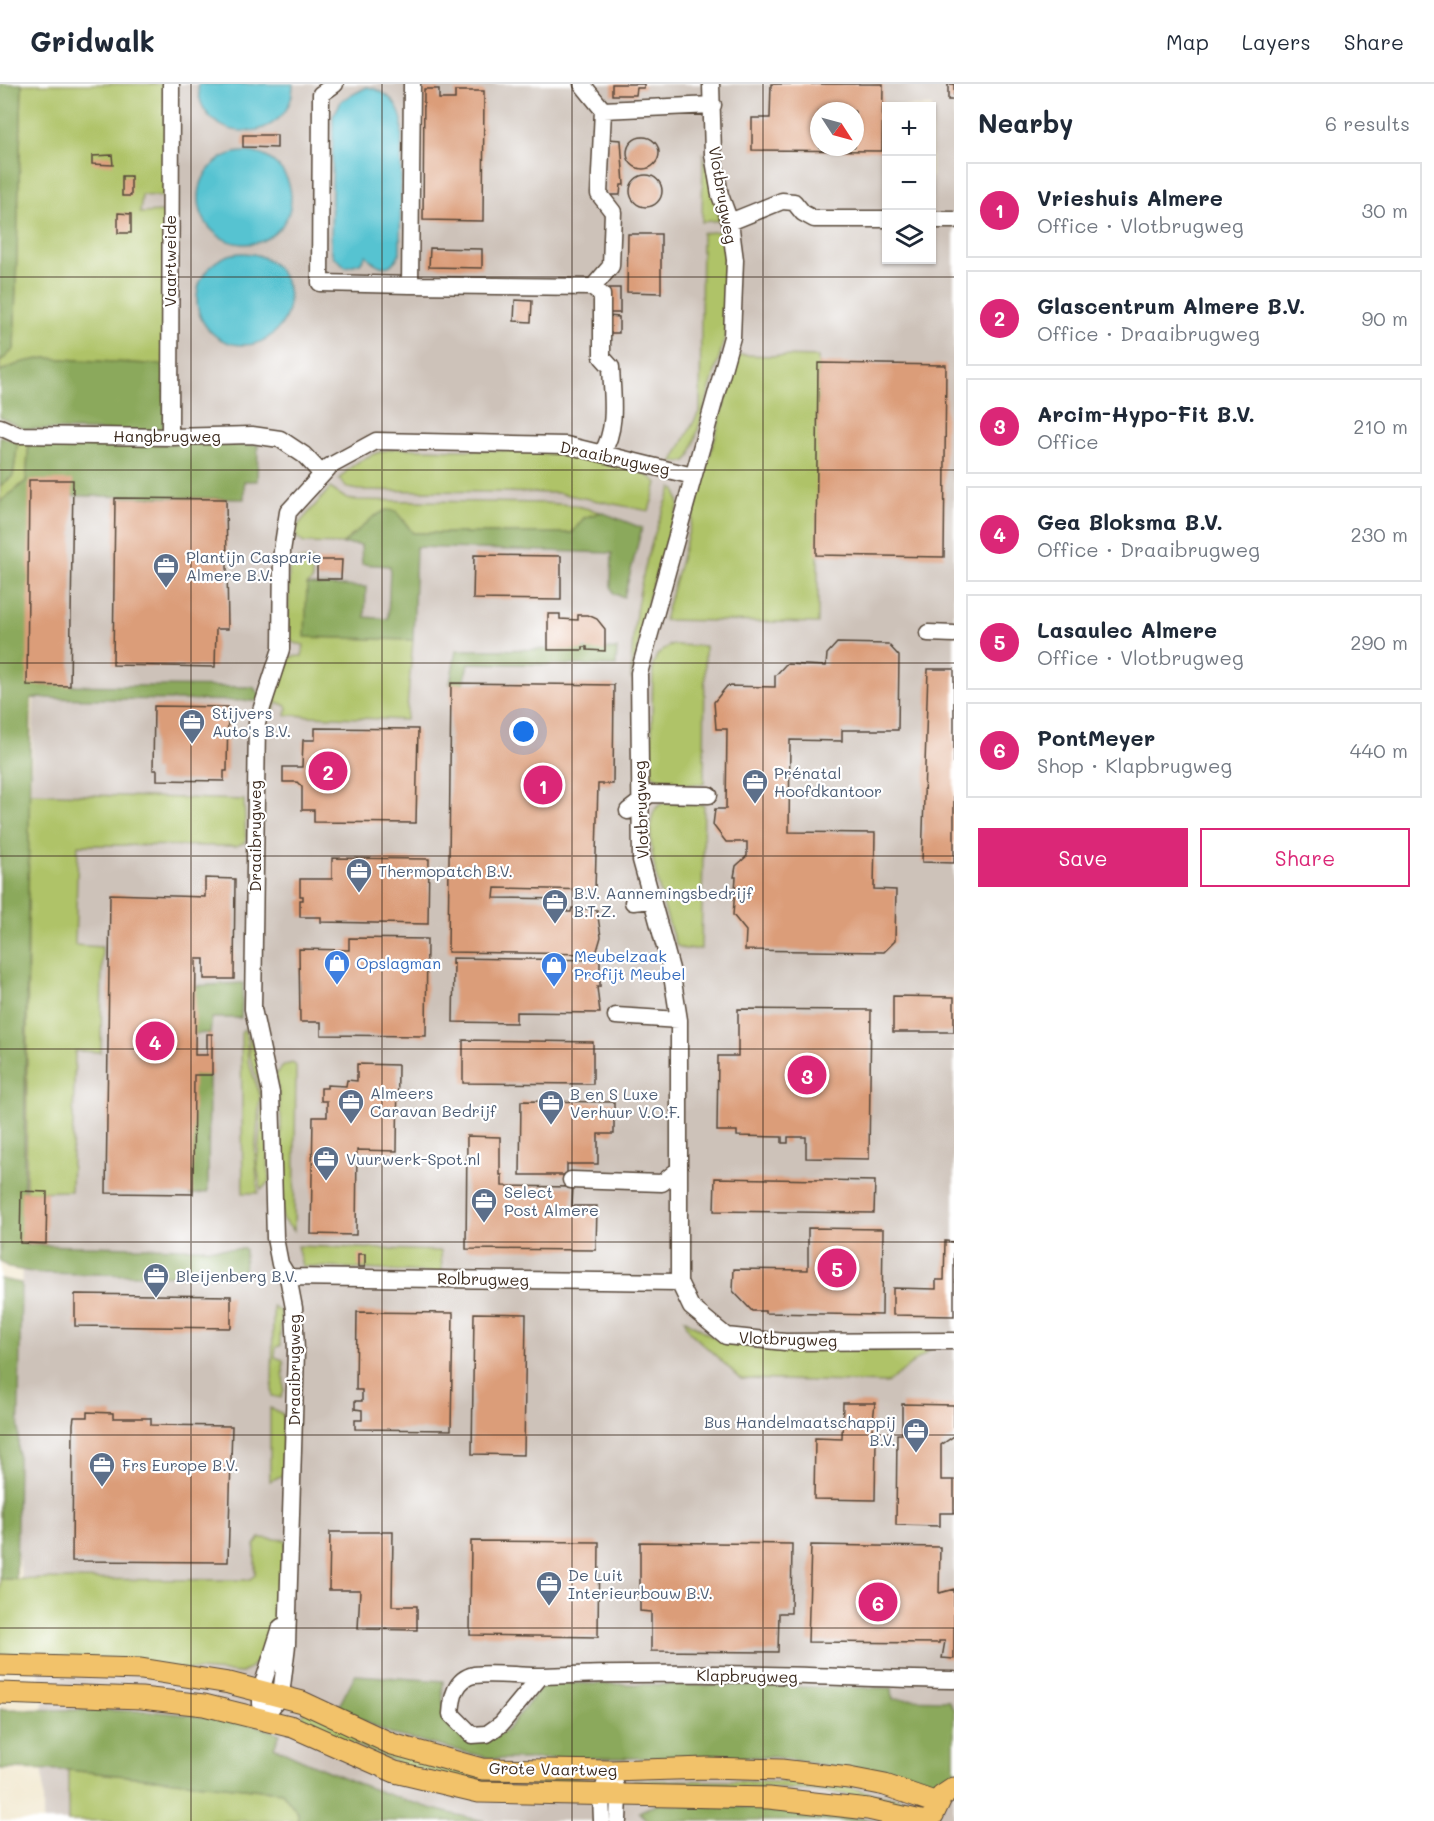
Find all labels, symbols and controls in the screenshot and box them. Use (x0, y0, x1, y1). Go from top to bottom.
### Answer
text: Gridwalk (30, 23, 155, 59)
text: Map (1166, 28, 1209, 55)
text: Layers (1242, 28, 1311, 55)
text: Share (1344, 28, 1404, 55)
north arrow (810, 102, 864, 156)
map controls (882, 102, 936, 264)
button: + (882, 102, 936, 156)
text: Nearby (978, 106, 1073, 140)
text: 6 results (1325, 110, 1410, 136)
street label: Vlotbrugweg (705, 144, 742, 245)
button: − (882, 156, 936, 210)
text: Vrieshuis Almere (1037, 183, 1223, 212)
text: 1 (995, 197, 1004, 223)
text: 30 m (1362, 197, 1408, 223)
button: layers (882, 210, 936, 264)
text: Office · Vlotbrugweg (1037, 212, 1244, 238)
street label: Vaartweide (159, 215, 180, 307)
text: Glascentrum Almere B.V. (1037, 291, 1306, 320)
text: 2 (994, 305, 1005, 331)
text: 90 m (1362, 305, 1408, 331)
text: Office · Draaibrugweg (1037, 320, 1260, 346)
text: Arcim-Hypo-Fit B.V. (1037, 399, 1255, 428)
text: 3 (994, 413, 1006, 439)
text: 210 m (1353, 413, 1408, 439)
street label: Hangbrugweg (113, 425, 221, 446)
text: Office (1037, 428, 1099, 454)
street label: Draaibrugweg (558, 436, 672, 479)
text: Gea Bloksma B.V. (1037, 507, 1223, 536)
text: 4 (993, 521, 1006, 547)
text: 230 m (1350, 521, 1408, 547)
text: Office · Draaibrugweg (1037, 536, 1260, 562)
place label: Plantijn Casparie Almere B.V. (186, 546, 322, 585)
office icon: Plantijn Casparie Almere B.V. (151, 551, 181, 589)
text: Lasaulec Almere (1037, 615, 1217, 644)
text: 5 (994, 629, 1005, 655)
text: 290 m (1350, 629, 1408, 655)
text: Office · Vlotbrugweg (1037, 644, 1244, 670)
place label: Stijvers Auto's B.V. (212, 702, 291, 741)
office icon: Stijvers Auto's B.V. (177, 707, 207, 745)
your location (509, 717, 538, 746)
text: PontMeyer (1037, 723, 1155, 752)
text: 6 (993, 737, 1006, 763)
text: 440 m (1350, 737, 1408, 763)
pin: 2 (308, 748, 348, 794)
text: Shop · Klapbrugweg (1037, 752, 1232, 778)
street label: Vlotbrugweg (628, 760, 653, 860)
pin: 1 (524, 762, 562, 808)
place label: Prénatal Hoofdkantoor (774, 762, 882, 801)
office icon: Prénatal Hoofdkantoor (740, 767, 770, 805)
street label: Draaibrugweg (244, 780, 265, 892)
button: Save (978, 828, 1188, 887)
button: Share (1200, 828, 1410, 887)
office icon: Thermopatch B.V. (344, 856, 374, 894)
place label: Thermopatch B.V. (378, 860, 513, 881)
place label: B.V. Aannemingsbedrijf B.T.Z. (574, 882, 753, 921)
office icon: B.V. Aannemingsbedrijf B.T.Z. (540, 887, 570, 925)
place label: Meubelzaak Profijt Meubel (574, 945, 685, 984)
shop icon: Opslagman (322, 948, 352, 986)
shop icon: Meubelzaak Profijt Meubel (539, 950, 569, 988)
place label: Opslagman (356, 952, 441, 973)
pin: 4 (136, 1018, 174, 1064)
pin: 3 (788, 1052, 826, 1098)
place label: Almeers Caravan Bedrijf (370, 1082, 497, 1121)
place label: B en S Luxe Verhuur V.O.F. (570, 1083, 681, 1122)
office icon: Almeers Caravan Bedrijf (336, 1087, 366, 1125)
office icon: B en S Luxe Verhuur V.O.F. (536, 1088, 566, 1126)
office icon: Vuurwerk-Spot.nl (311, 1144, 341, 1182)
place label: Vuurwerk-Spot.nl (346, 1148, 480, 1169)
place label: Select Post Almere (504, 1181, 599, 1220)
office icon: Select Post Almere (469, 1186, 499, 1224)
pin: 5 (818, 1246, 856, 1290)
office icon: Bleijenberg B.V. (141, 1261, 171, 1299)
place label: Bleijenberg B.V. (176, 1265, 298, 1286)
street label: Rolbrugweg (437, 1267, 529, 1290)
street label: Draaibrugweg (283, 1314, 304, 1426)
street label: Vlotbrugweg (738, 1326, 838, 1351)
place label: Bus Handelmaatschappij B.V. (704, 1411, 896, 1450)
office icon: Bus Handelmaatschappij B.V. (901, 1416, 931, 1454)
office icon: Frs Europe B.V. (87, 1450, 117, 1488)
place label: Frs Europe B.V. (122, 1454, 239, 1475)
place label: De Luit Interieurbouw B.V. (568, 1564, 713, 1603)
office icon: De Luit Interieurbouw B.V. (534, 1569, 564, 1607)
pin: 6 (858, 1580, 898, 1624)
street label: Klapbrugweg (696, 1664, 798, 1687)
street label: Grote Vaartweg (489, 1757, 617, 1780)

